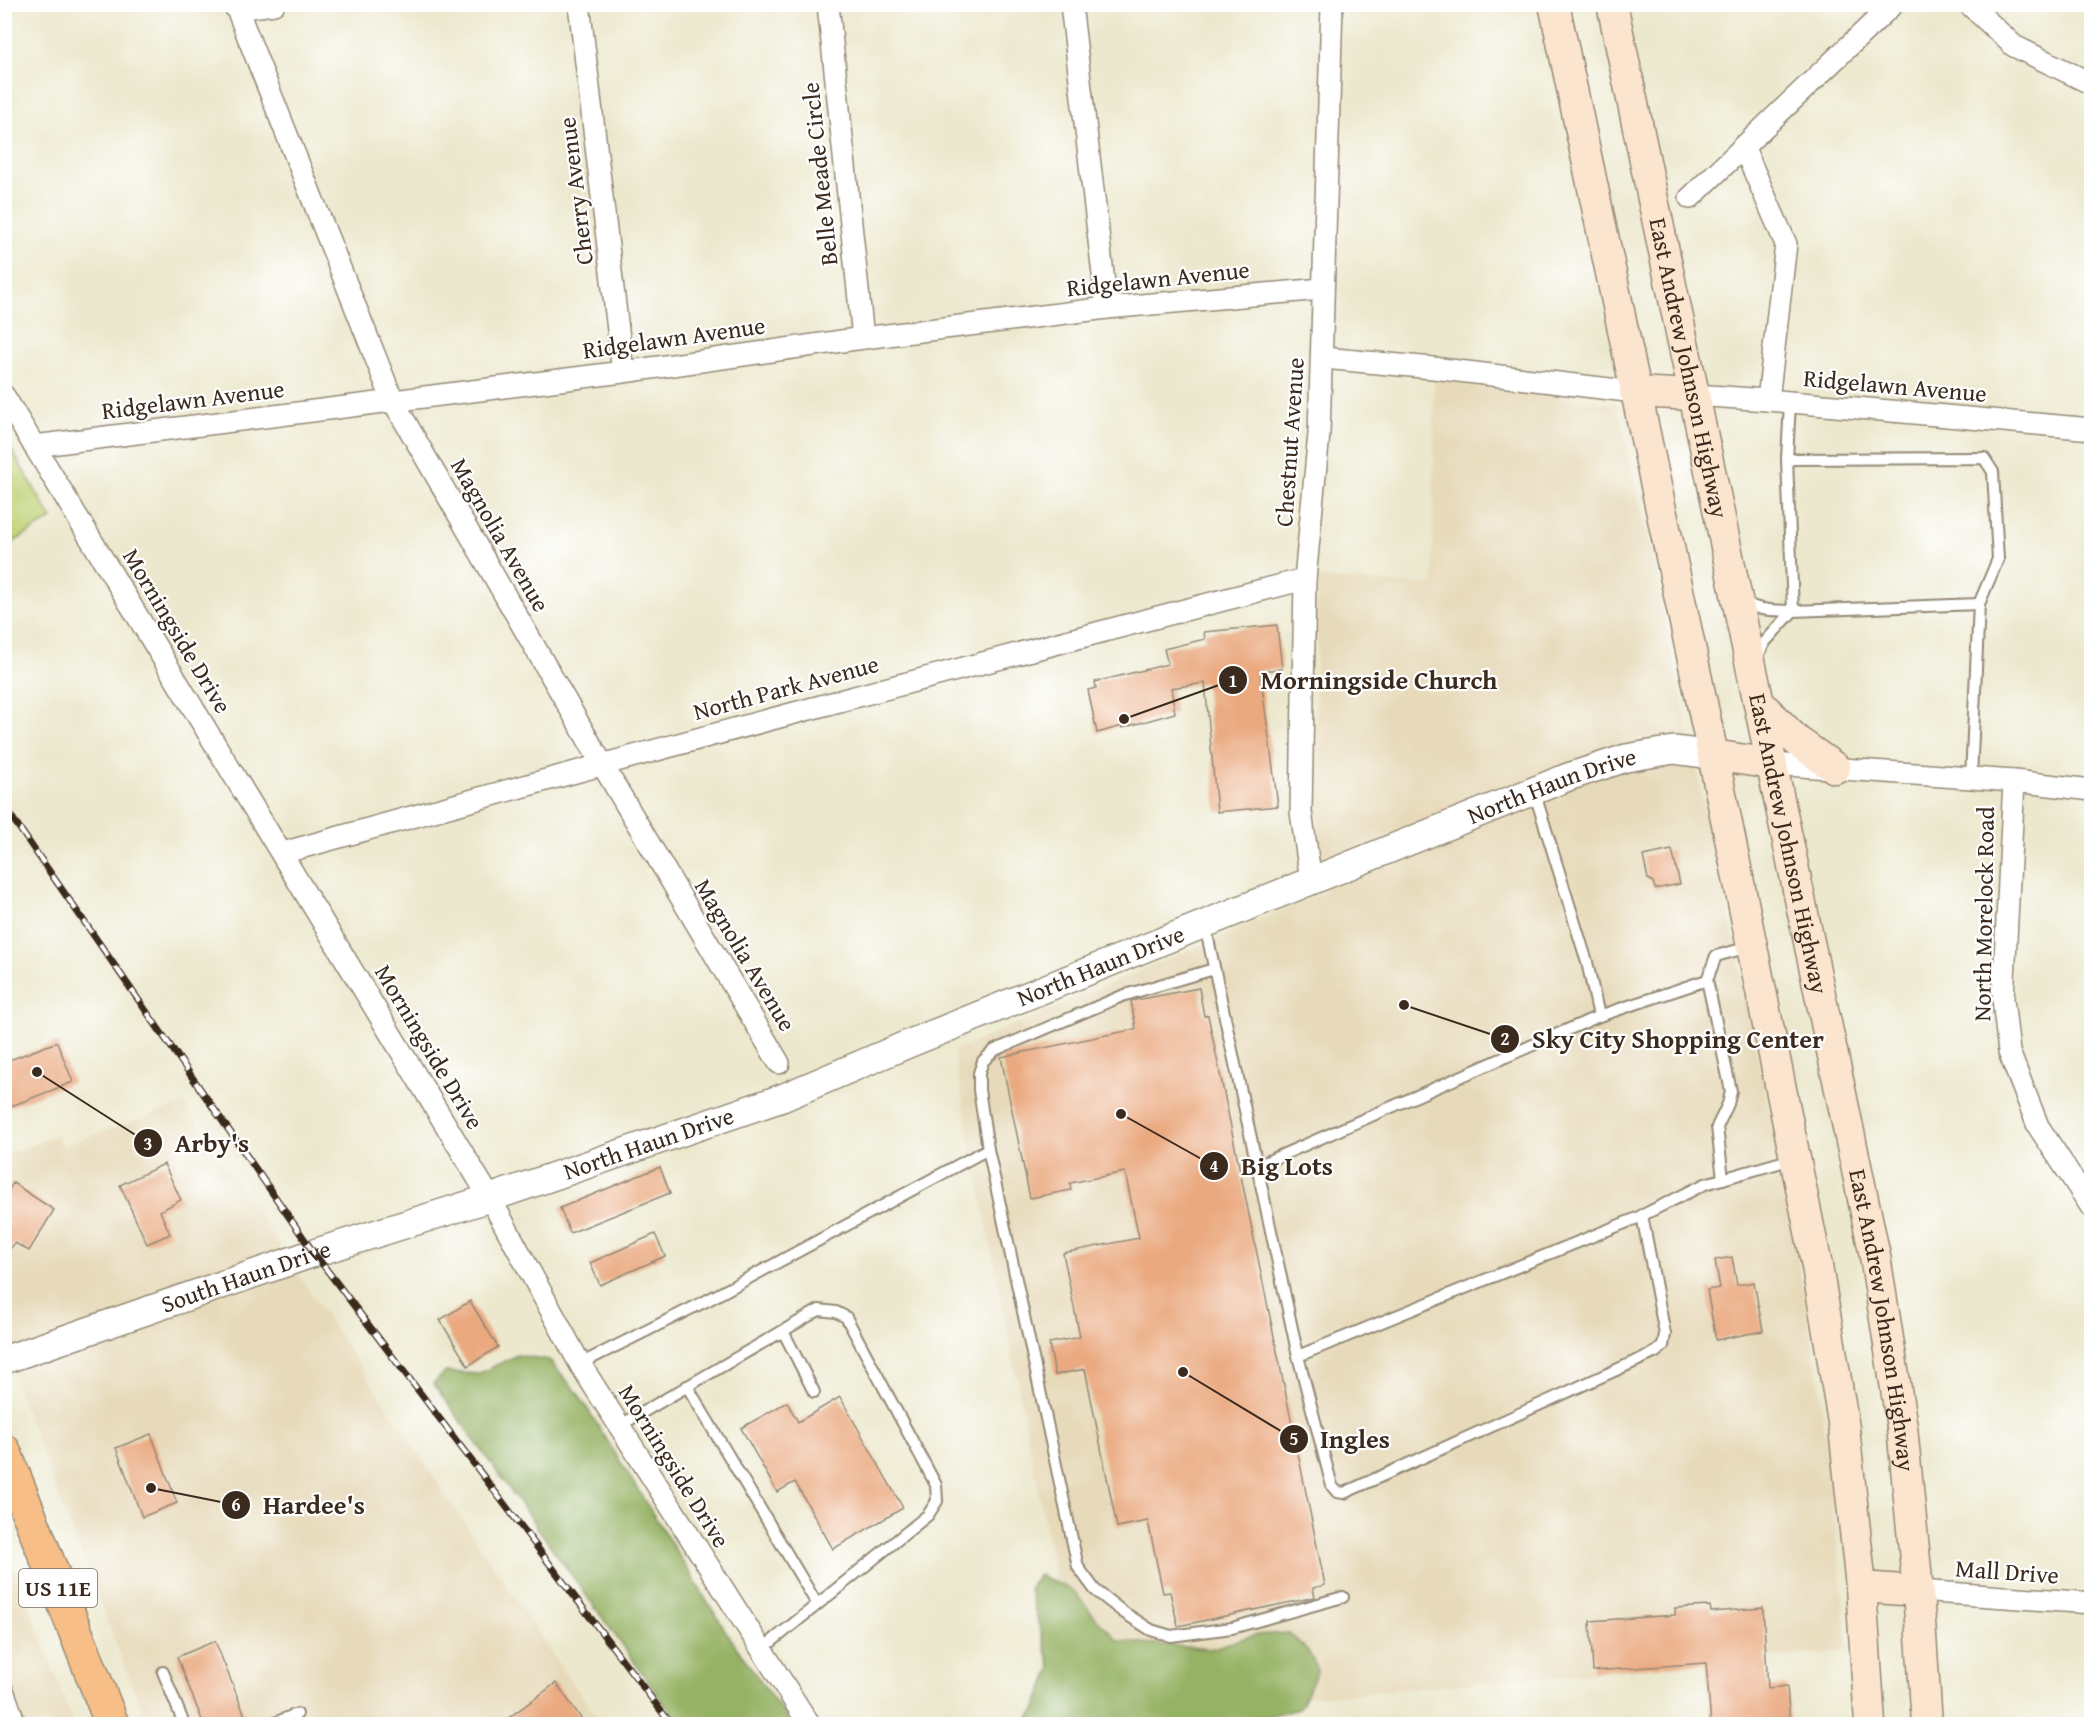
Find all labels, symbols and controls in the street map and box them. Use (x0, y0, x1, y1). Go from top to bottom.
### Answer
street label: Belle Meade Circle (792, 81, 847, 267)
street label: Cherry Avenue (549, 115, 602, 267)
street label: East Andrew Johnson Highway (1640, 214, 1738, 521)
street label: Ridgelawn Avenue (1065, 251, 1251, 306)
street label: Ridgelawn Avenue (580, 307, 767, 368)
street label: Chestnut Avenue (1266, 356, 1313, 528)
street label: Ridgelawn Avenue (1802, 360, 1988, 411)
street label: Ridgelawn Avenue (100, 371, 286, 428)
street label: Magnolia Avenue (442, 451, 559, 618)
street label: Morningside Drive (114, 542, 241, 720)
street label: North Park Avenue (689, 646, 882, 729)
callout: Morningside Church (1218, 658, 1509, 702)
text: Morningside Church (1261, 660, 1498, 699)
text: 1 (1228, 667, 1238, 694)
street label: East Andrew Johnson Highway (1740, 690, 1837, 997)
street label: North Haun Drive (1462, 739, 1639, 833)
street label: North Morelock Road (1964, 806, 2003, 1022)
street label: Magnolia Avenue (686, 872, 805, 1038)
street label: North Haun Drive (1011, 916, 1190, 1015)
street label: Morningside Drive (366, 958, 493, 1136)
callout: Sky City Shopping Center (1490, 1017, 1836, 1061)
text: Sky City Shopping Center (1532, 1019, 1824, 1058)
text: 2 (1500, 1025, 1510, 1052)
street label: North Haun Drive (559, 1098, 738, 1189)
callout: Arby's (133, 1121, 261, 1165)
text: Arby's (175, 1123, 249, 1162)
text: 3 (143, 1130, 153, 1157)
callout: Big Lots (1199, 1144, 1345, 1188)
text: Big Lots (1241, 1146, 1333, 1185)
text: 4 (1209, 1152, 1219, 1179)
street label: East Andrew Johnson Highway (1840, 1166, 1924, 1473)
street label: South Haun Drive (156, 1231, 335, 1321)
street label: Morningside Drive (610, 1377, 739, 1554)
callout: Ingles (1279, 1417, 1402, 1461)
text: Ingles (1320, 1419, 1390, 1458)
text: 5 (1289, 1425, 1299, 1452)
callout: Hardee's (221, 1483, 377, 1527)
text: Hardee's (263, 1485, 365, 1524)
text: 6 (231, 1491, 241, 1518)
street label: Mall Drive (1954, 1550, 2060, 1593)
road number: US 11E (19, 1569, 97, 1607)

